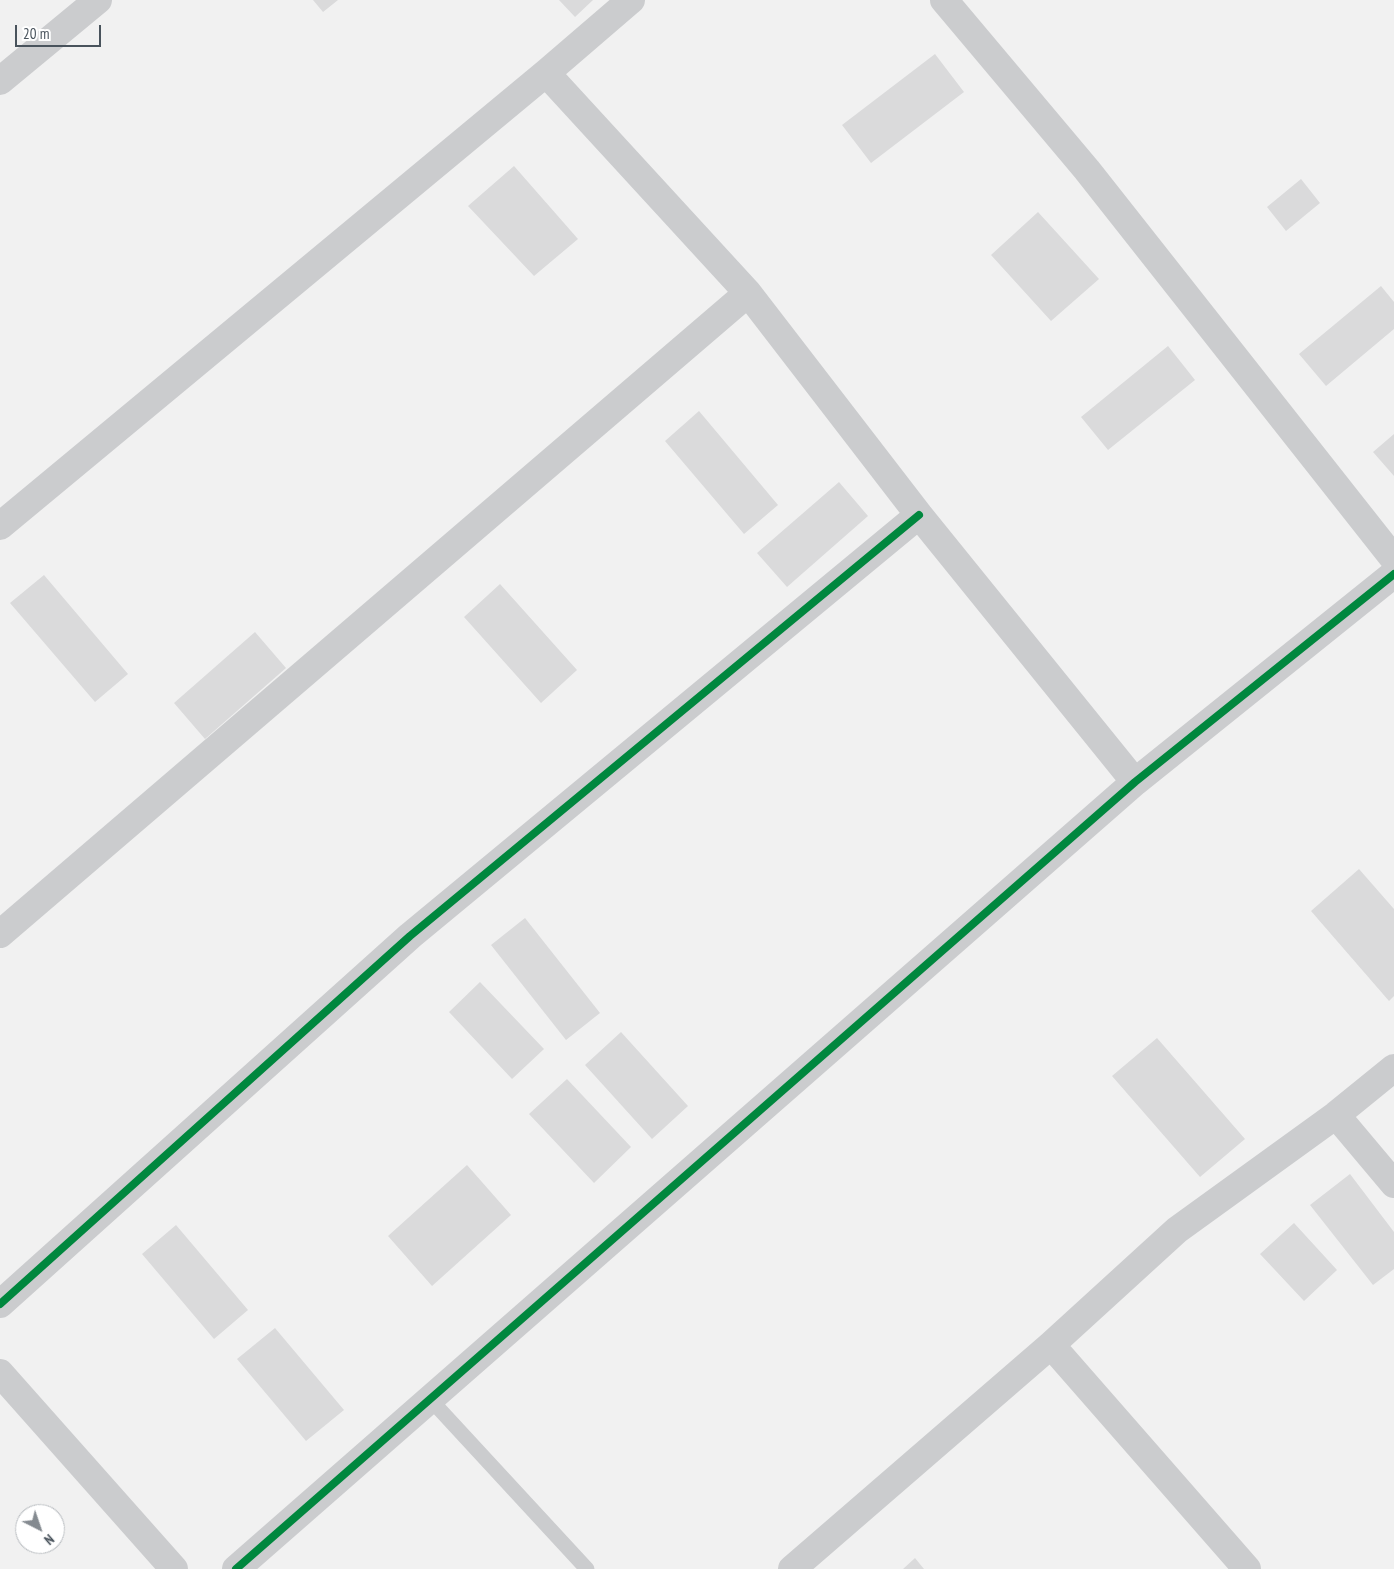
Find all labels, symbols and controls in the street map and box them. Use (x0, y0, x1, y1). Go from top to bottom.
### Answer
scale bar (18, 15, 104, 47)
text: 20 m (23, 24, 49, 43)
north arrow (15, 1504, 65, 1554)
text: N (40, 1530, 58, 1549)

